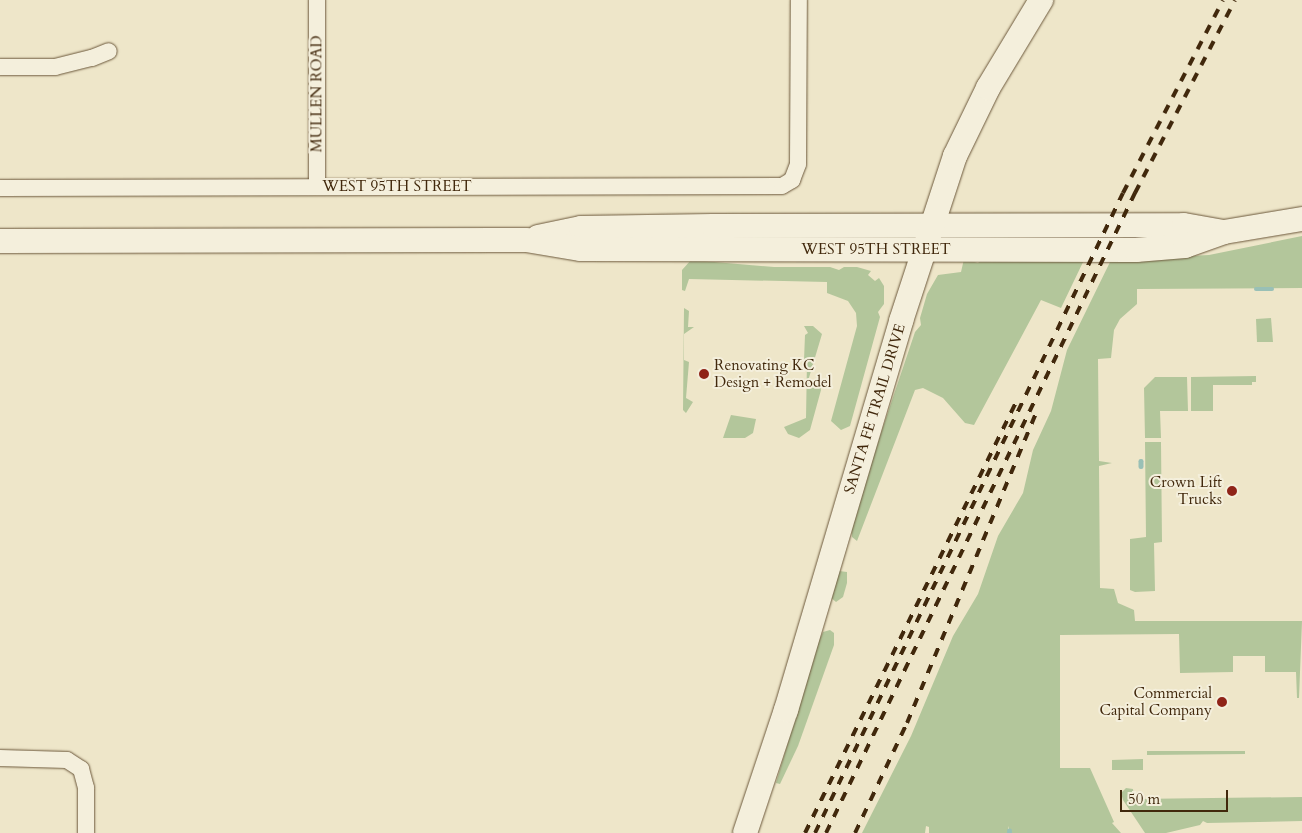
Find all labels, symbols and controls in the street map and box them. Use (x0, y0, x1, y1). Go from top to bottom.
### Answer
street label: MULLEN ROAD (308, 36, 326, 152)
street label: WEST 95TH STREET (322, 178, 472, 196)
street label: WEST 95TH STREET (801, 241, 951, 259)
street label: SANTA FE TRAIL DRIVE (841, 322, 909, 496)
place label: Renovating KC Design + Remodel (714, 356, 832, 391)
marker: Renovating KC Design + Remodel (698, 368, 710, 380)
place label: Crown Lift Trucks (1150, 473, 1222, 508)
marker: Crown Lift Trucks (1226, 485, 1238, 497)
place label: Commercial Capital Company (1100, 684, 1212, 719)
marker: Commercial Capital Company (1216, 696, 1228, 708)
scale bar (1122, 780, 1230, 812)
text: 50 m (1128, 789, 1160, 809)

